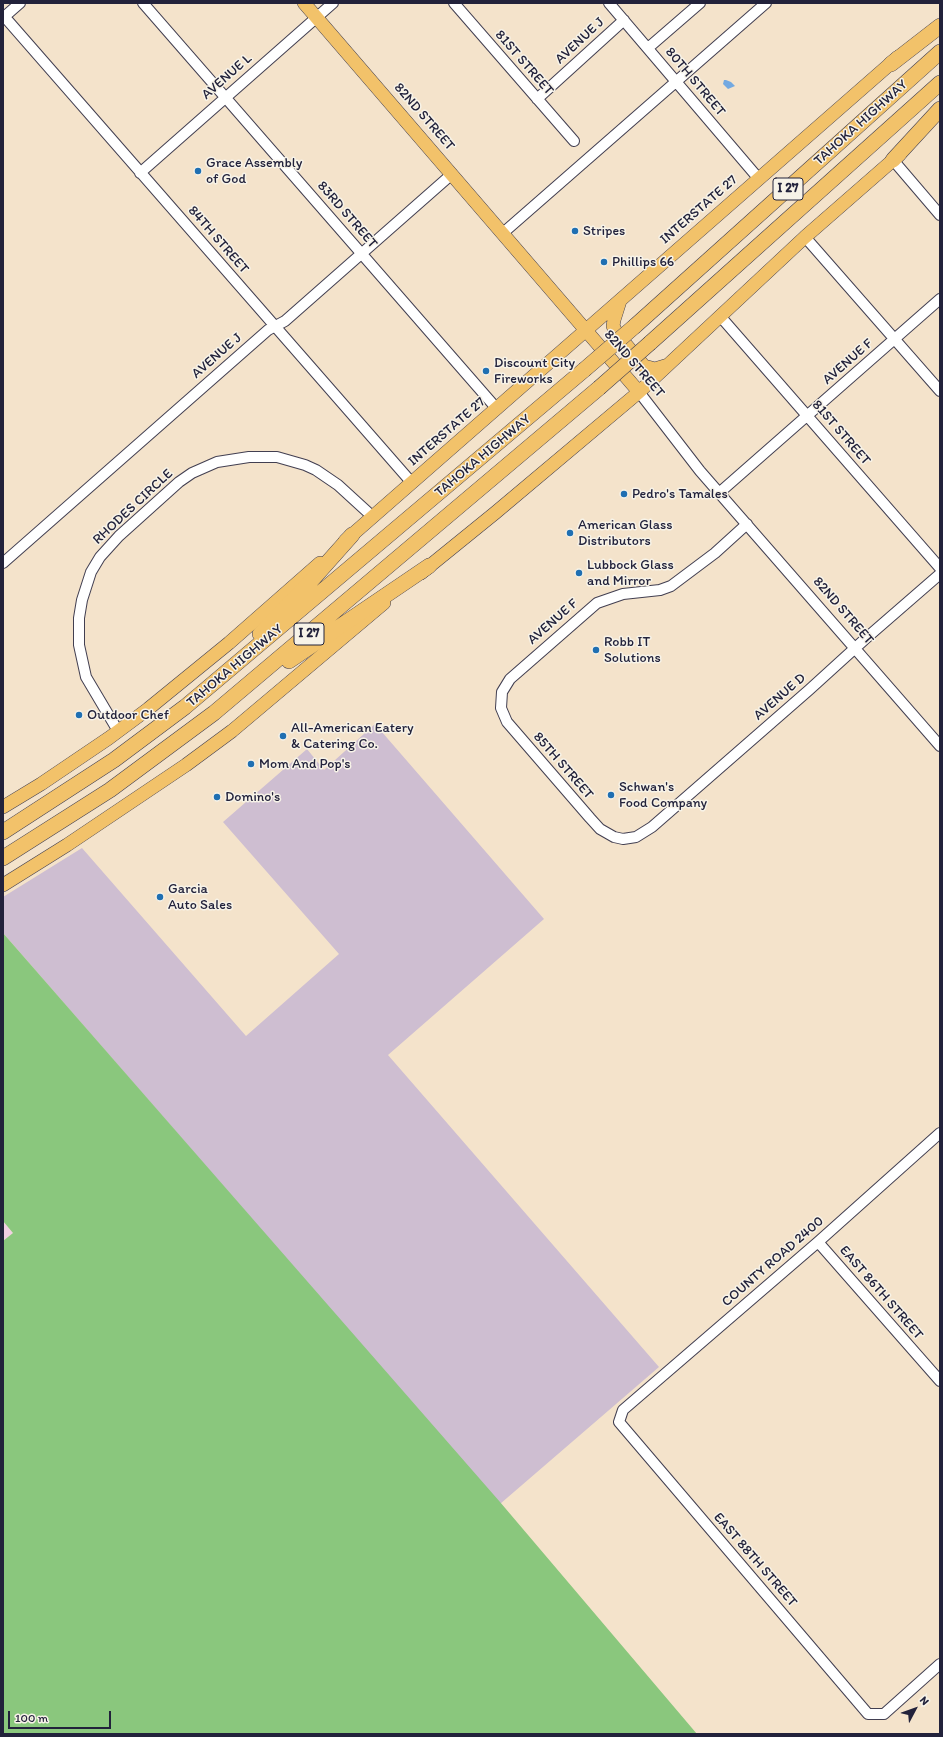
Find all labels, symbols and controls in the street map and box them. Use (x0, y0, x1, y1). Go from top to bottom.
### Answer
street label: AVENUE J (552, 14, 608, 68)
street label: 81ST STREET (491, 27, 557, 99)
street label: 80TH STREET (661, 44, 729, 120)
street label: AVENUE L (198, 51, 256, 103)
street label: TAHOKA HIGHWAY (811, 77, 911, 169)
street label: 82ND STREET (390, 80, 458, 154)
place label: Grace Assembly of God (206, 155, 302, 188)
marker: Grace Assembly of God (193, 166, 203, 176)
street label: INTERSTATE 27 (657, 172, 741, 248)
street label: 83RD STREET (313, 178, 381, 252)
road number: I 27 (773, 178, 803, 200)
street label: 84TH STREET (184, 203, 252, 277)
place label: Stripes (583, 223, 625, 239)
marker: Stripes (570, 226, 580, 236)
place label: Phillips 66 (612, 254, 674, 270)
marker: Phillips 66 (599, 257, 609, 267)
street label: 82ND STREET (600, 327, 668, 401)
street label: AVENUE J (188, 330, 246, 382)
street label: AVENUE F (819, 336, 877, 388)
place label: Discount City Fireworks (494, 355, 575, 388)
marker: Discount City Fireworks (481, 366, 491, 376)
street label: INTERSTATE 27 (405, 394, 489, 470)
street label: 81ST STREET (808, 397, 874, 469)
street label: TAHOKA HIGHWAY (432, 411, 534, 501)
street label: RHODES CIRCLE (90, 466, 176, 548)
place label: Pedro's Tamales (632, 486, 728, 502)
marker: Pedro's Tamales (619, 489, 629, 499)
place label: American Glass Distributors (578, 517, 673, 550)
marker: American Glass Distributors (565, 528, 575, 538)
place label: Lubbock Glass and Mirror (587, 557, 674, 590)
marker: Lubbock Glass and Mirror (574, 568, 584, 578)
street label: 82ND STREET (809, 574, 877, 648)
street label: AVENUE F (524, 596, 582, 648)
street label: TAHOKA HIGHWAY (184, 621, 286, 711)
road number: I 27 (294, 623, 324, 645)
place label: Robb IT Solutions (604, 634, 661, 666)
marker: Robb IT Solutions (591, 645, 601, 655)
street label: AVENUE D (751, 670, 809, 724)
place label: Outdoor Chef (87, 707, 169, 723)
marker: Outdoor Chef (74, 710, 84, 720)
place label: All-American Eatery & Catering Co. (291, 720, 414, 752)
street label: 85TH STREET (529, 729, 597, 803)
marker: All-American Eatery & Catering Co. (278, 731, 288, 741)
place label: Mom And Pop's (259, 756, 351, 772)
marker: Mom And Pop's (246, 759, 256, 769)
place label: Schwan's Food Company (619, 779, 707, 812)
place label: Domino's (225, 789, 280, 805)
marker: Schwan's Food Company (606, 790, 616, 800)
marker: Domino's (212, 792, 222, 802)
place label: Garcia Auto Sales (168, 881, 232, 914)
marker: Garcia Auto Sales (155, 892, 165, 902)
street label: COUNTY ROAD 2400 (719, 1213, 827, 1311)
street label: EAST 86TH STREET (836, 1243, 926, 1343)
street label: EAST 88TH STREET (710, 1509, 800, 1611)
north arrow (895, 1689, 935, 1729)
text: N (917, 1694, 932, 1708)
scale bar (10, 1703, 113, 1729)
text: 100 m (15, 1711, 48, 1725)

